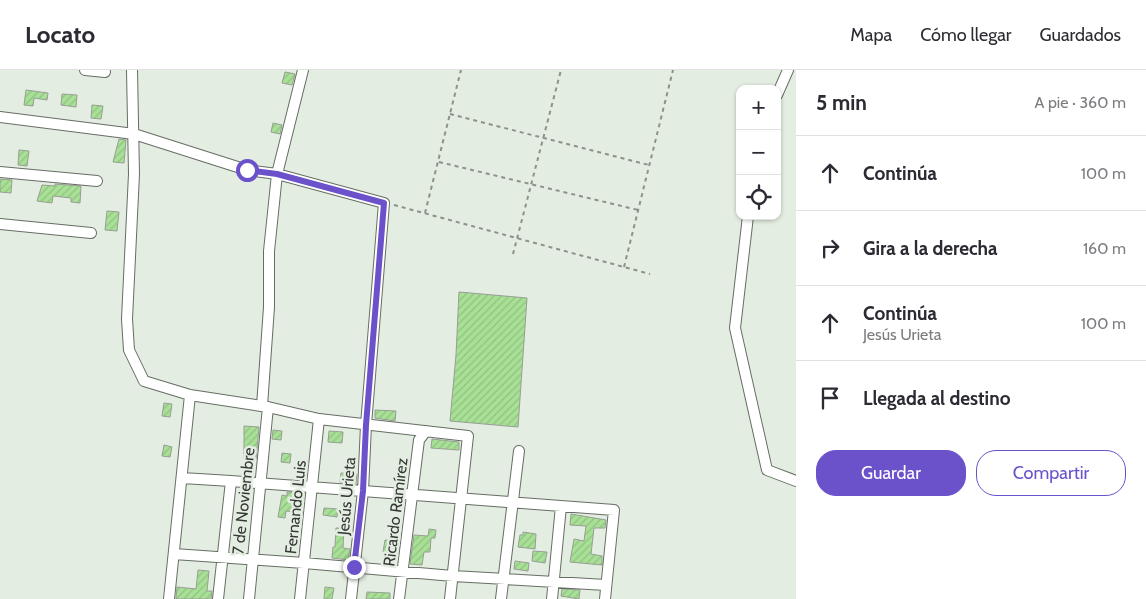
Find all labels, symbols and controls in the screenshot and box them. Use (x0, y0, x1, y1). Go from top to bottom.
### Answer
text: Locato (25, 20, 95, 49)
text: Mapa (850, 24, 892, 46)
text: Cómo llegar (920, 24, 1012, 46)
text: Guardados (1040, 24, 1121, 46)
map controls (736, 85, 781, 220)
button: + (736, 85, 781, 130)
text: 5 min (816, 90, 867, 115)
text: A pie · 360 m (1034, 93, 1126, 112)
button: − (736, 130, 781, 175)
route start (236, 159, 259, 182)
icon: ahead (816, 159, 844, 187)
text: Continúa (863, 162, 937, 185)
text: 100 m (1081, 164, 1126, 183)
button: locate (736, 175, 781, 220)
icon: right (816, 234, 844, 262)
text: Gira a la derecha (863, 237, 998, 260)
text: 160 m (1083, 239, 1126, 258)
text: Continúa (863, 302, 937, 325)
icon: ahead (816, 309, 844, 337)
text: 100 m (1081, 314, 1126, 333)
text: Jesús Urieta (863, 325, 941, 344)
icon: arrive (816, 384, 844, 412)
text: Llegada al destino (863, 387, 1010, 410)
street label: 7 de Noviembre (228, 447, 259, 555)
button: Guardar (816, 450, 966, 496)
button: Compartir (976, 450, 1126, 496)
street label: Jesús Urieta (334, 456, 359, 537)
street label: Ricardo Ramírez (379, 456, 412, 567)
street label: Fernando Luis (281, 459, 310, 555)
route end (343, 556, 366, 579)

